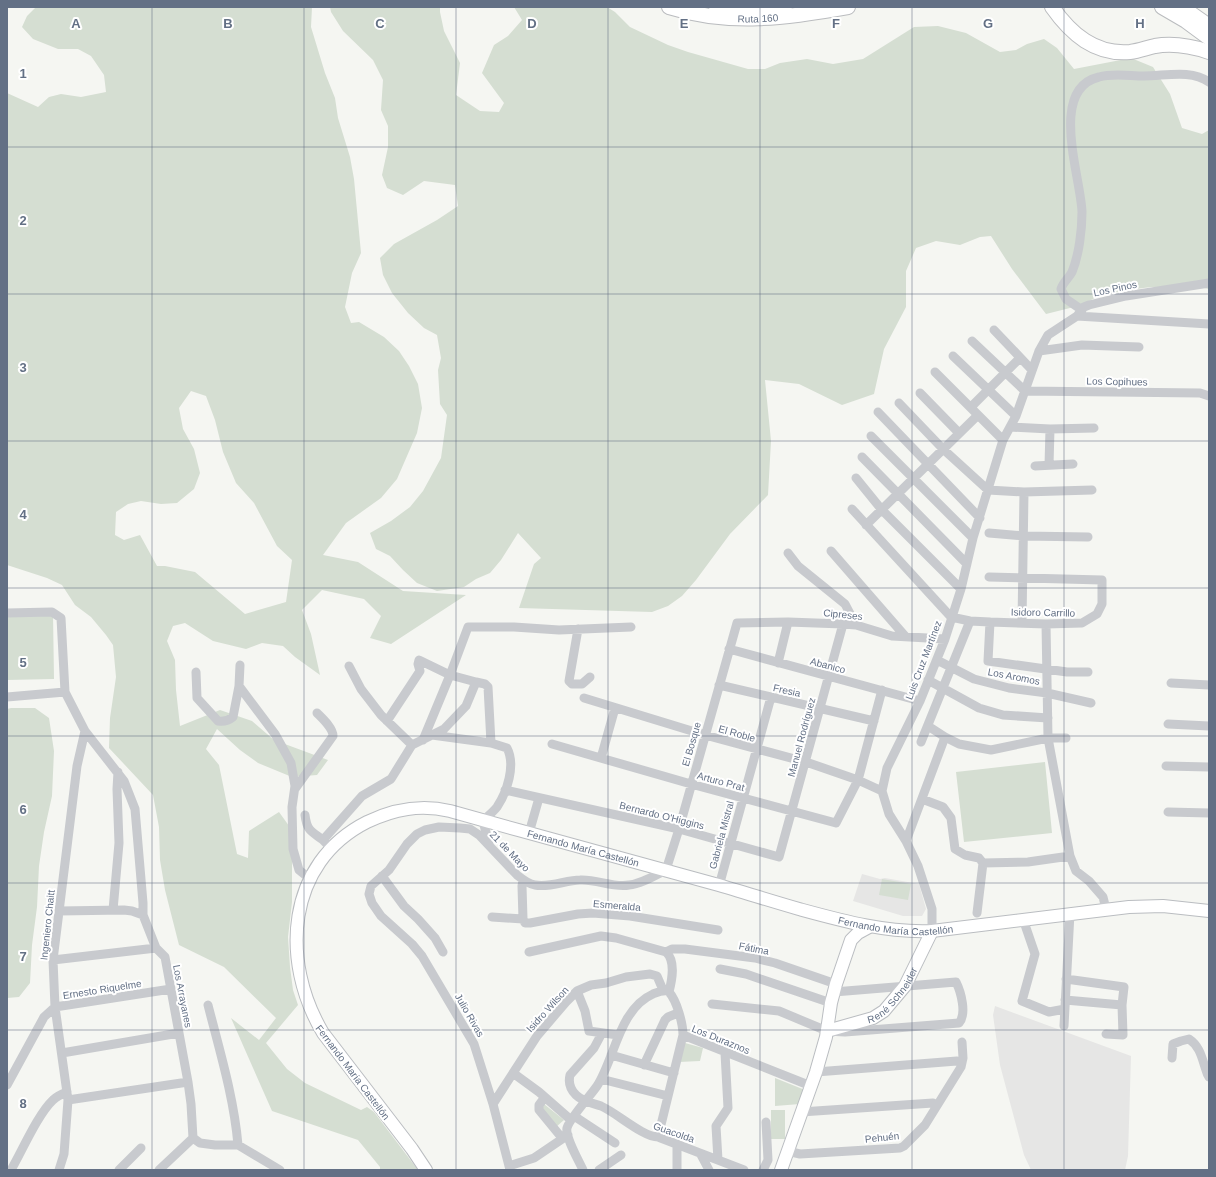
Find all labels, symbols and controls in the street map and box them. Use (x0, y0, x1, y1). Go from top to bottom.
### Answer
street label: Ruta 160 (737, 12, 779, 24)
text: A (71, 16, 81, 31)
text: B (223, 16, 233, 31)
text: C (375, 16, 385, 31)
text: D (527, 16, 537, 31)
text: E (680, 16, 689, 31)
text: F (832, 16, 840, 31)
text: G (983, 16, 993, 31)
text: H (1135, 16, 1145, 31)
text: 1 (19, 66, 27, 81)
text: 2 (19, 213, 27, 228)
street label: Los Pinos (1092, 279, 1138, 298)
text: 3 (19, 360, 27, 375)
street label: Los Copihues (1086, 375, 1148, 388)
text: 4 (19, 507, 27, 522)
street label: Isidoro Carrillo (1011, 606, 1076, 619)
street label: Cipreses (823, 607, 863, 622)
street label: Luis Cruz Martínez (903, 619, 944, 701)
text: 5 (19, 655, 27, 670)
street label: Abanico (809, 655, 847, 676)
street label: Los Aromos (987, 666, 1041, 687)
street label: Fresia (772, 682, 802, 699)
street label: Manuel Rodríguez (786, 696, 817, 778)
street label: El Bosque (680, 720, 703, 768)
street label: El Roble (717, 723, 757, 744)
street label: Arturo Prat (696, 770, 746, 793)
street label: Bernardo O'Higgins (618, 800, 705, 831)
street label: Gabriela Mistral (707, 800, 736, 870)
text: 6 (19, 802, 27, 817)
street label: Fernando María Castellón (526, 828, 640, 869)
street label: 21 de Mayo (488, 829, 532, 874)
street label: Ingeniero Chaitt (38, 889, 57, 961)
street label: Esmeralda (593, 898, 642, 913)
street label: Fernando María Castellón (837, 915, 954, 937)
street label: Fátima (738, 940, 770, 957)
text: 7 (19, 949, 27, 964)
street label: Los Arrayanes (171, 964, 194, 1029)
street label: René Schneider (866, 965, 920, 1025)
street label: Ernesto Riquelme (62, 978, 143, 1001)
street label: Isidro Wilson (524, 984, 571, 1034)
street label: Julio Rivas (453, 992, 486, 1039)
street label: Fernando María Castellón (313, 1023, 392, 1122)
street label: Los Duraznos (690, 1023, 751, 1056)
text: 8 (19, 1096, 27, 1111)
street label: Guacolda (652, 1120, 696, 1145)
street label: Pehuén (864, 1130, 900, 1145)

